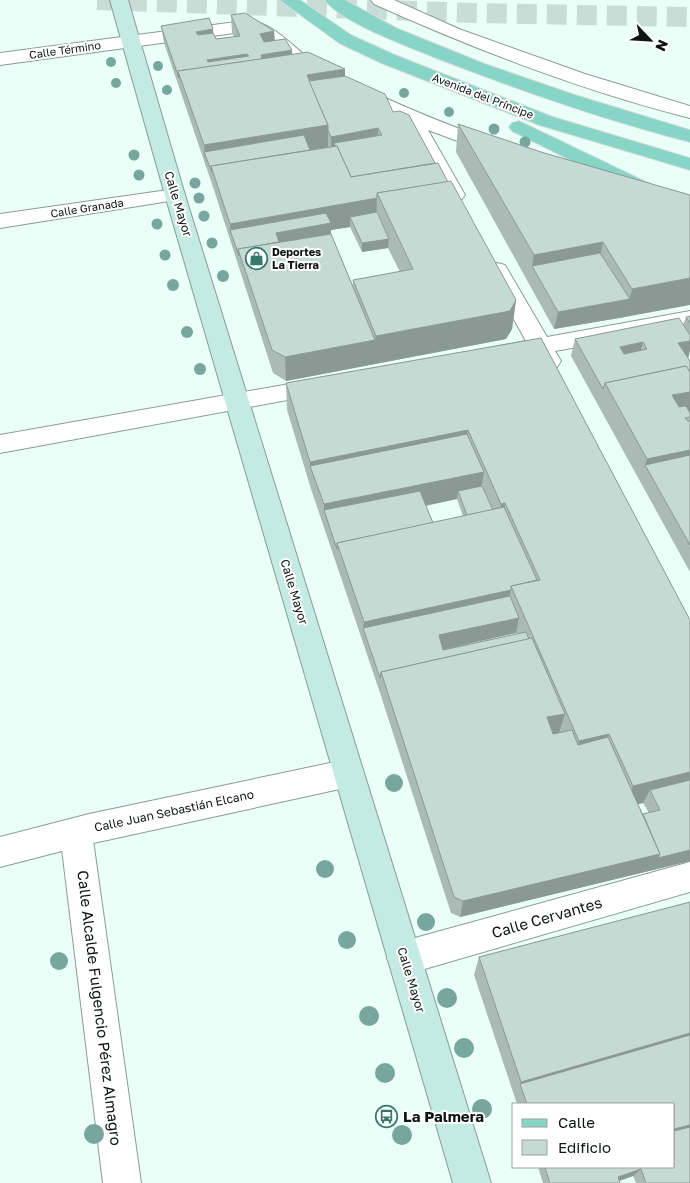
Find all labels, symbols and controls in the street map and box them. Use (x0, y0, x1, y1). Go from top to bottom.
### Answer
north arrow (625, 15, 675, 65)
text: N (652, 37, 672, 54)
street label: Calle Término (28, 38, 102, 61)
street label: Avenida del Príncipe (431, 70, 536, 121)
street label: Calle Mayor (161, 169, 196, 239)
street label: Calle Granada (49, 195, 124, 220)
place label: Deportes La Tierra (272, 245, 321, 271)
shop icon: Deportes La Tierra (244, 246, 268, 270)
street label: Calle Mayor (277, 557, 312, 627)
street label: Calle Juan Sebastián Elcano (93, 786, 255, 835)
street label: Calle Alcalde Fulgencio Pérez Almagro (74, 869, 126, 1146)
street label: Calle Cervantes (489, 893, 604, 941)
street label: Calle Mayor (394, 945, 429, 1015)
legend (512, 1103, 675, 1168)
bus stop icon: La Palmera (375, 1105, 399, 1129)
place label: La Palmera (403, 1107, 484, 1125)
text: Calle (558, 1113, 595, 1131)
text: Edificio (558, 1138, 611, 1156)

